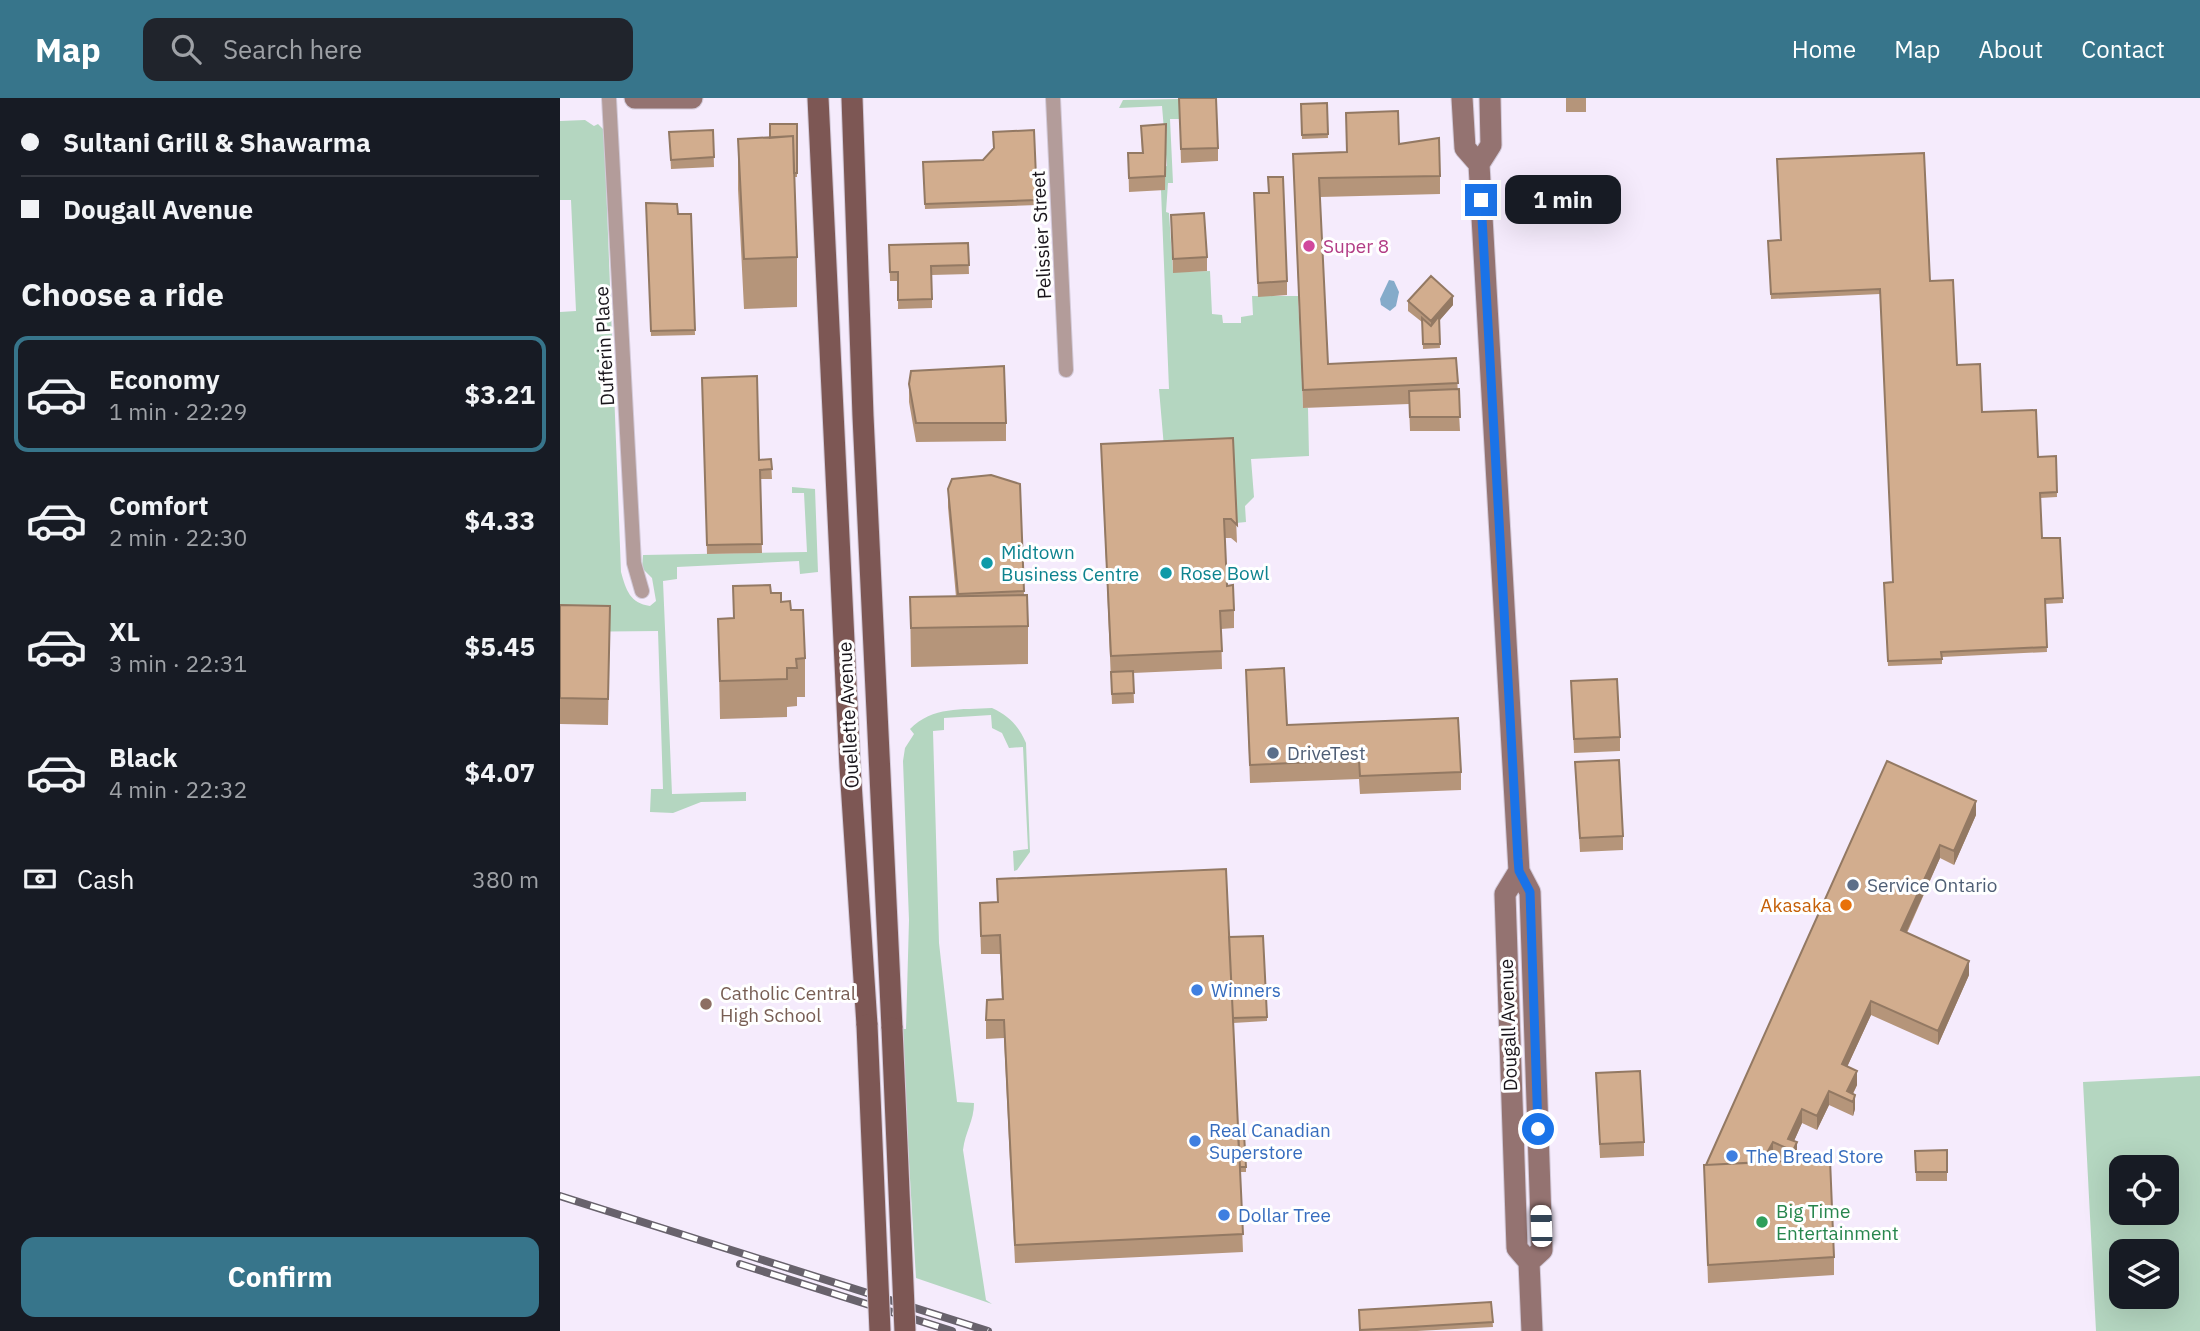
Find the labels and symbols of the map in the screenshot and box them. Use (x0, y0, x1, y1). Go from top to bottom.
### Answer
street label: Pelissier Street (1026, 170, 1056, 300)
callout: 1 min (1506, 176, 1621, 224)
route end (1465, 184, 1497, 216)
place label: Super 8 (1323, 234, 1389, 258)
marker: Super 8 (1301, 238, 1317, 254)
street label: Dufferin Place (589, 285, 619, 407)
place label: Midtown Business Centre (1001, 540, 1139, 586)
marker: Midtown Business Centre (979, 555, 995, 571)
place label: Rose Bowl (1180, 561, 1269, 585)
marker: Rose Bowl (1158, 565, 1174, 581)
street label: Ouellette Avenue (832, 641, 864, 789)
place label: DriveTest (1287, 741, 1366, 765)
marker: DriveTest (1265, 745, 1281, 761)
place label: Service Ontario (1867, 873, 1998, 897)
marker: Service Ontario (1845, 877, 1861, 893)
place label: Akasaka (1760, 893, 1832, 917)
marker: Akasaka (1838, 897, 1854, 913)
street label: Dougall Avenue (1494, 958, 1522, 1092)
place label: Winners (1211, 978, 1281, 1002)
place label: Catholic Central High School (720, 981, 856, 1027)
marker: Winners (1189, 982, 1205, 998)
marker: Catholic Central High School (698, 996, 714, 1012)
route start (1522, 1113, 1554, 1145)
place label: Real Canadian Superstore (1209, 1118, 1331, 1164)
marker: Real Canadian Superstore (1187, 1133, 1203, 1149)
place label: The Bread Store (1746, 1144, 1884, 1168)
marker: The Bread Store (1724, 1148, 1740, 1164)
place label: Big Time Entertainment (1776, 1199, 1899, 1245)
place label: Dollar Tree (1238, 1203, 1331, 1227)
car (1530, 1205, 1553, 1247)
marker: Dollar Tree (1216, 1207, 1232, 1223)
marker: Big Time Entertainment (1754, 1214, 1770, 1230)

